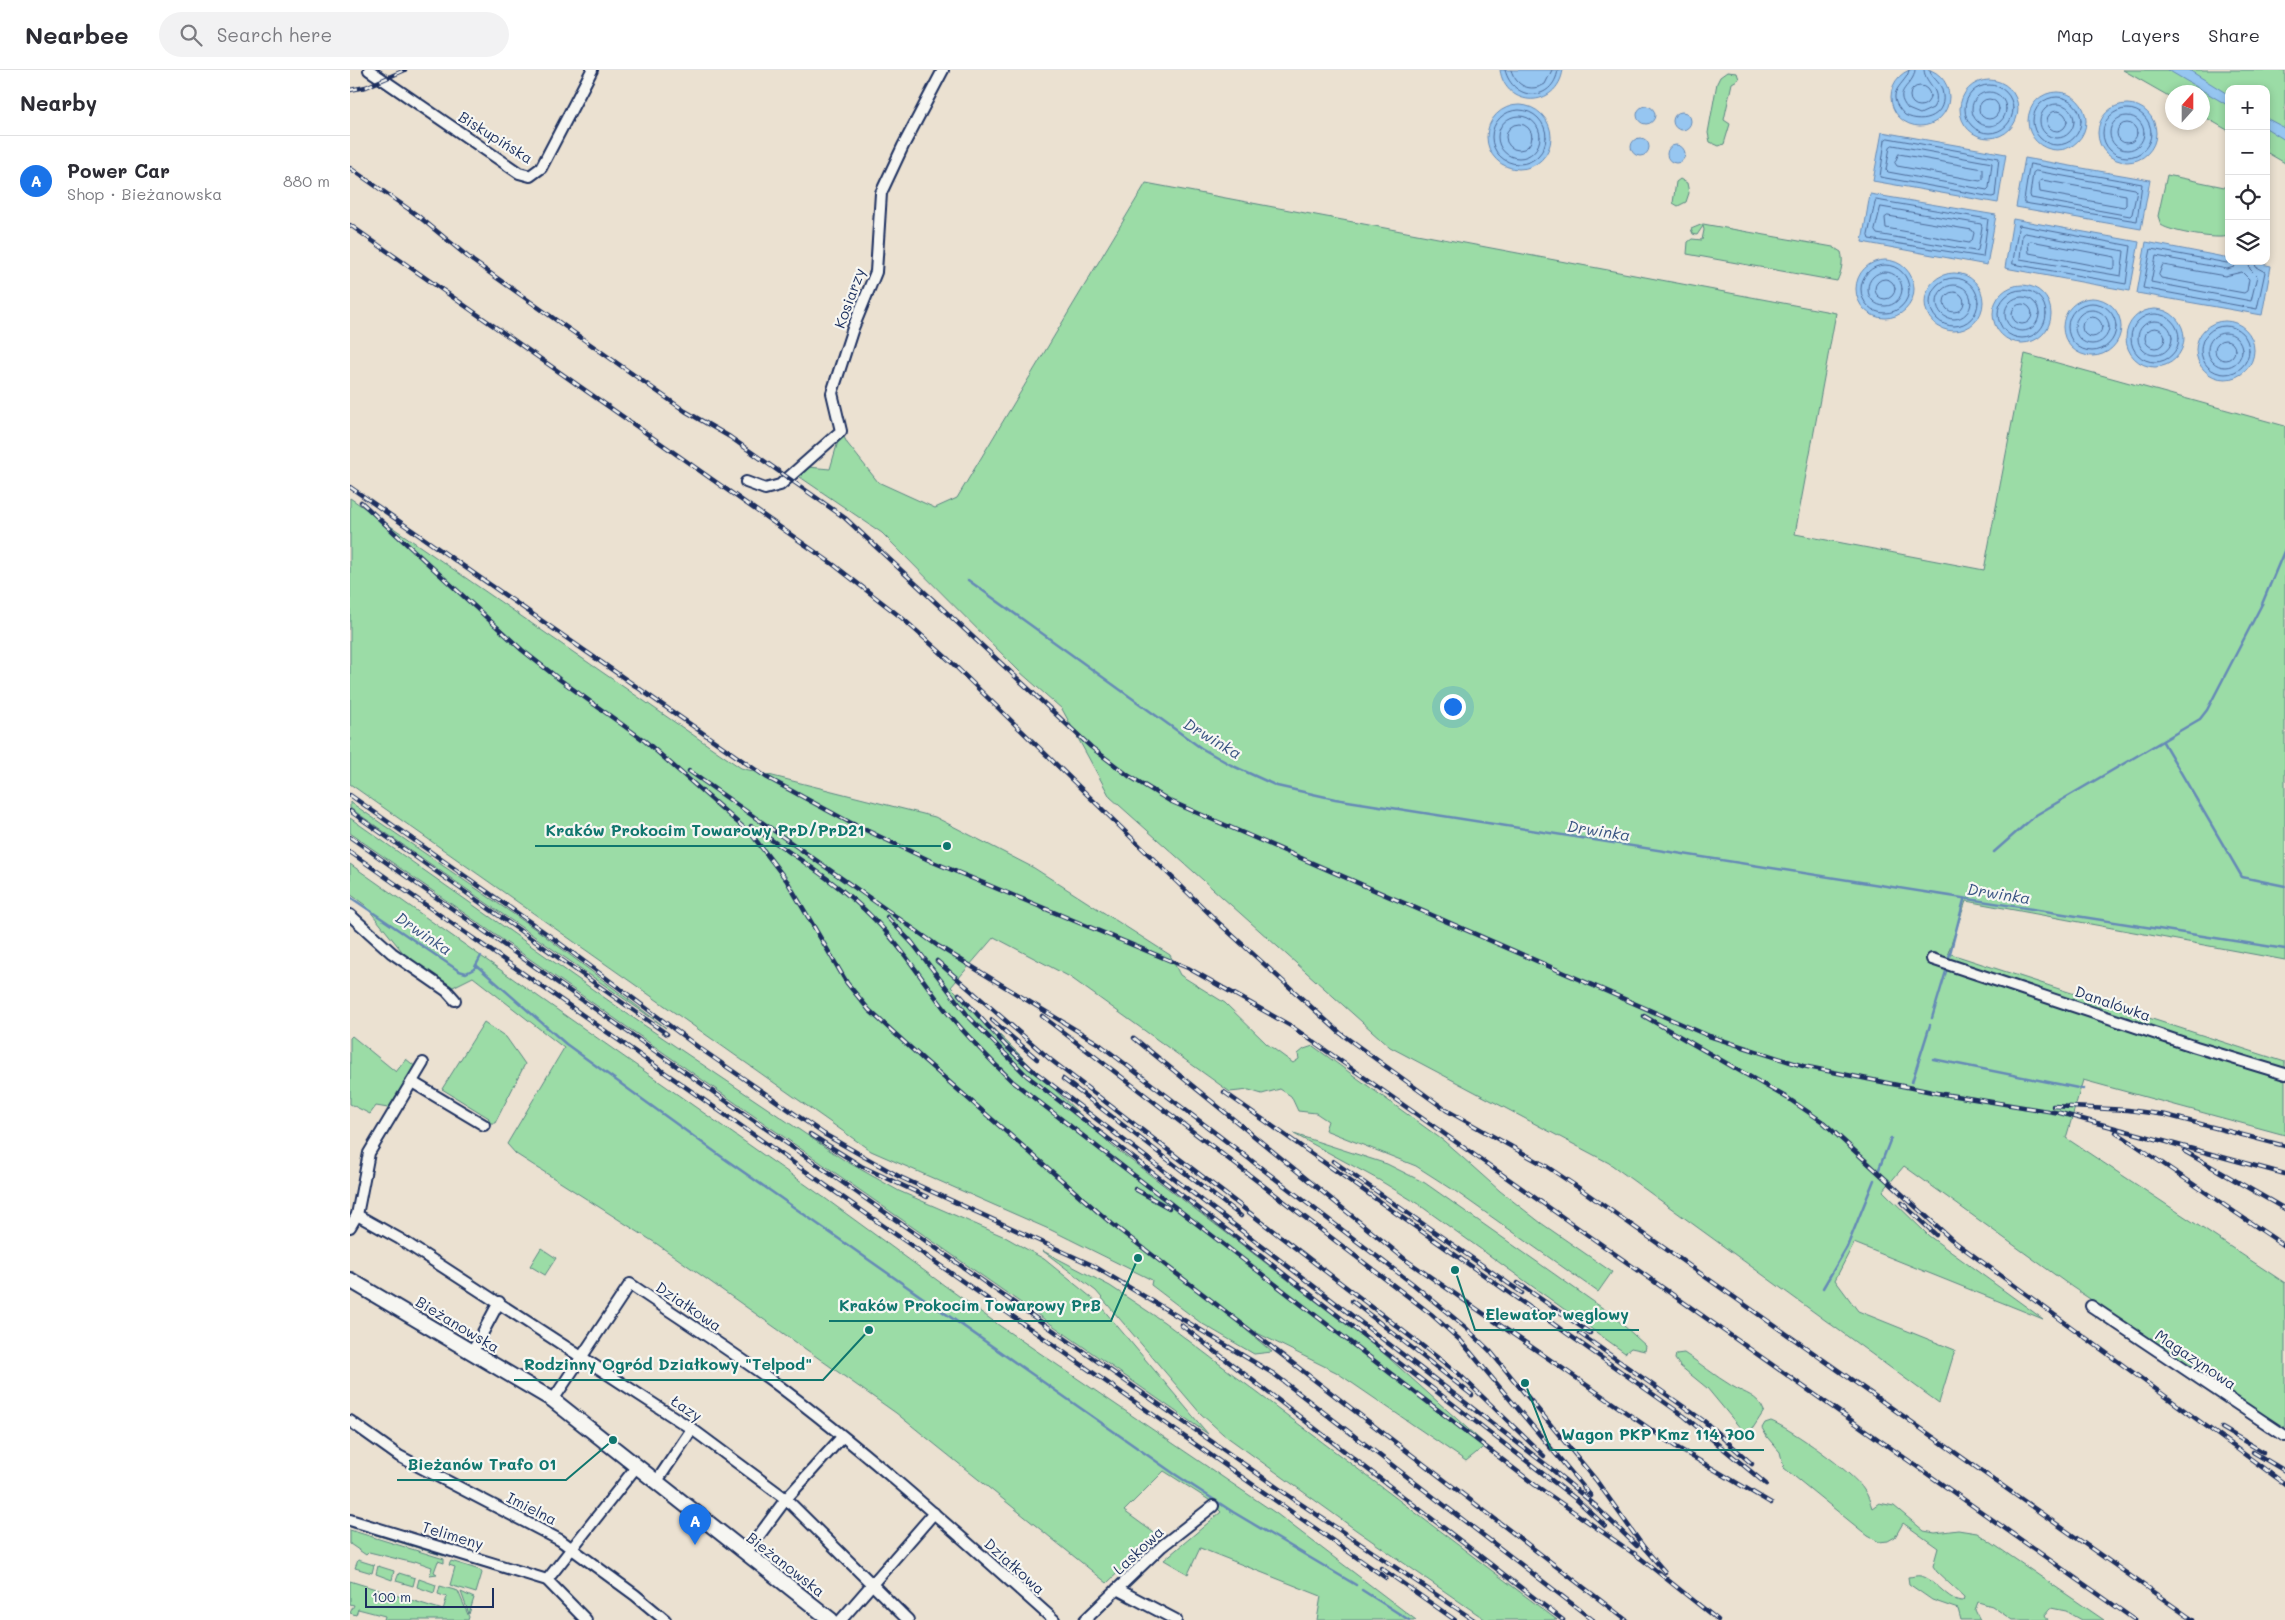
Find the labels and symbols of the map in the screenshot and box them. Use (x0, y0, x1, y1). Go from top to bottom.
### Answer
north arrow (2165, 85, 2210, 130)
street label: Biskupińska (455, 106, 537, 168)
street label: Kosiarzy (829, 265, 869, 331)
your location (1440, 694, 1466, 720)
water label: Drwinka (1180, 713, 1246, 763)
callout: Kraków Prokocim Towarowy PrD/PrD21 (535, 815, 874, 846)
water label: Drwinka (1566, 815, 1632, 845)
text: Kraków Prokocim Towarowy PrD/PrD21 (546, 819, 864, 840)
water label: Drwinka (1966, 878, 2032, 908)
water label: Drwinka (392, 906, 456, 960)
street label: Danalówka (2072, 981, 2154, 1025)
street label: Działkowa (652, 1277, 726, 1335)
callout: Kraków Prokocim Towarowy PrB (829, 1290, 1111, 1321)
street label: Bieżanowska (412, 1291, 504, 1357)
text: Kraków Prokocim Towarowy PrB (839, 1294, 1101, 1315)
callout: Elewator węglowy (1475, 1299, 1639, 1330)
text: Elewator węglowy (1485, 1303, 1629, 1324)
street label: Magazynowa (2152, 1325, 2240, 1393)
callout: Rodzinny Ogród Działkowy "Telpod" (514, 1349, 823, 1380)
text: Rodzinny Ogród Działkowy "Telpod" (524, 1353, 812, 1374)
street label: Łazy (668, 1390, 707, 1426)
callout: Wagon PKP Kmz 114 700 (1551, 1419, 1764, 1450)
text: Wagon PKP Kmz 114 700 (1561, 1423, 1755, 1444)
callout: Bieżanów Trafo 01 (397, 1449, 566, 1480)
text: Bieżanów Trafo 01 (408, 1453, 556, 1474)
street label: Imielna (503, 1487, 561, 1529)
pin: A (679, 1504, 711, 1545)
street label: Telimeny (420, 1516, 486, 1554)
street label: Laskowa (1108, 1521, 1168, 1579)
street label: Bieżanowska (743, 1527, 829, 1601)
street label: Działkowa (980, 1533, 1050, 1599)
scale bar (365, 1585, 494, 1608)

